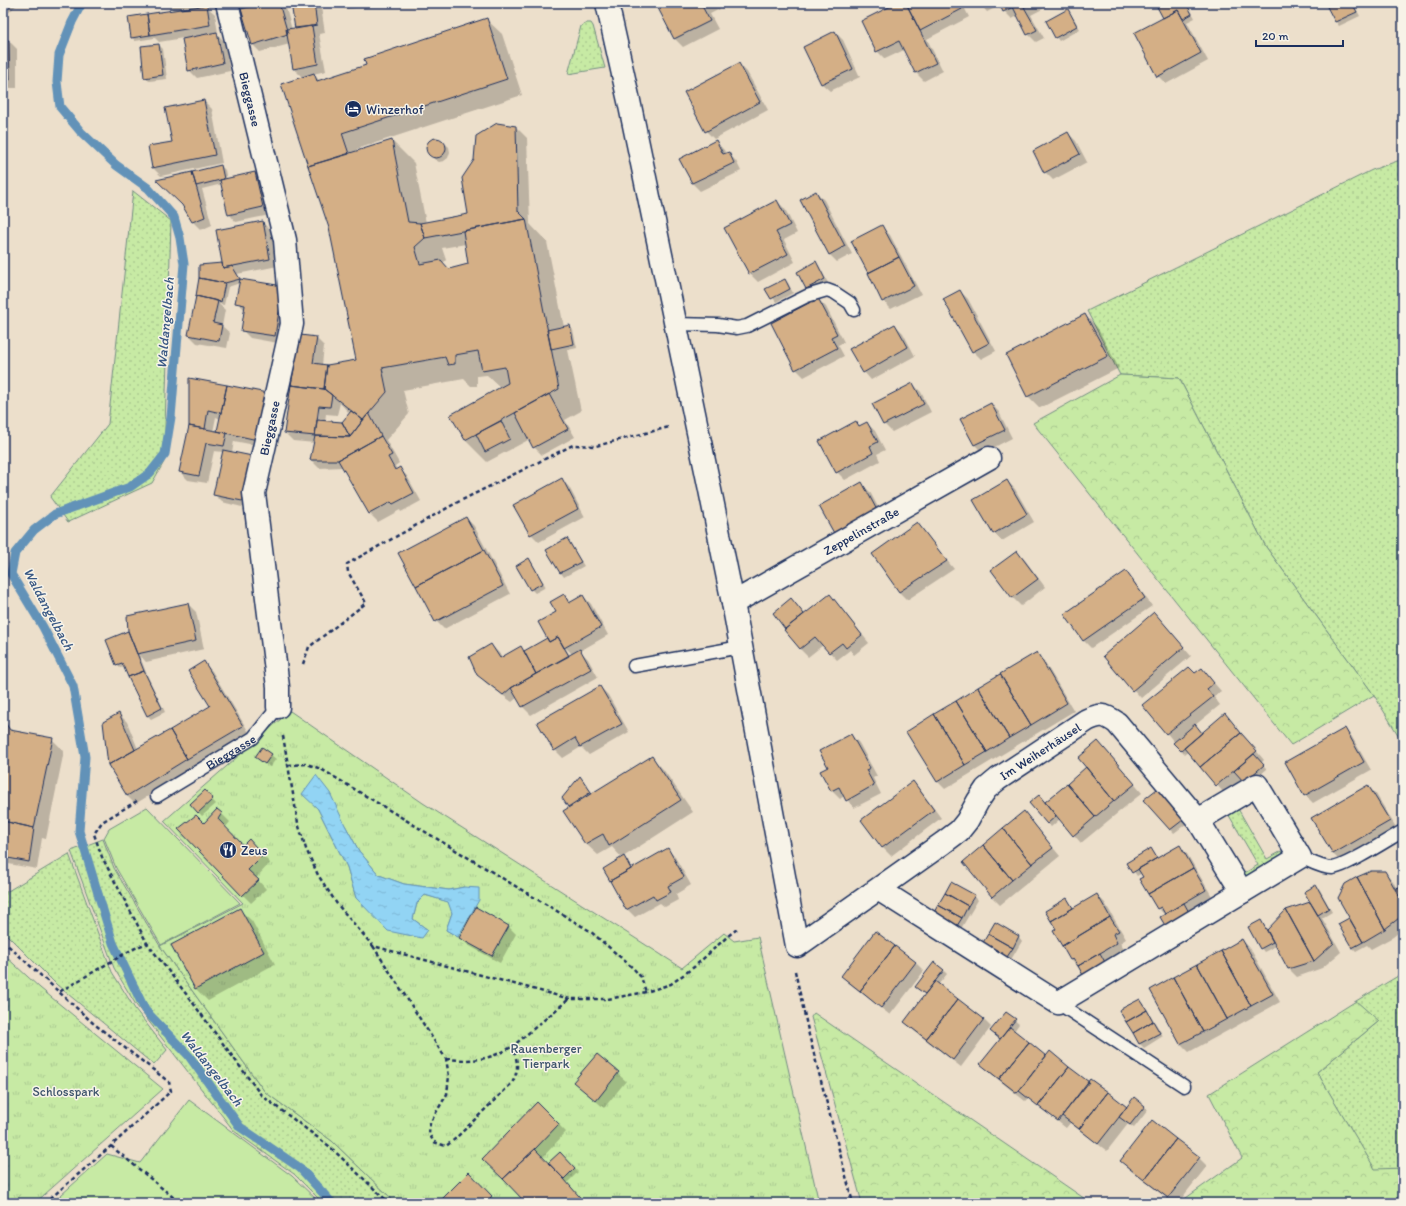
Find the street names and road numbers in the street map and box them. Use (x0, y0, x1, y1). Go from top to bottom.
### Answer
street label: Bieggasse (236, 70, 264, 128)
street label: Bieggasse (256, 399, 283, 457)
street label: Zeppelinstraße (821, 504, 902, 558)
street label: Im Weiherhäusel (997, 719, 1084, 783)
street label: Bieggasse (203, 731, 259, 773)

